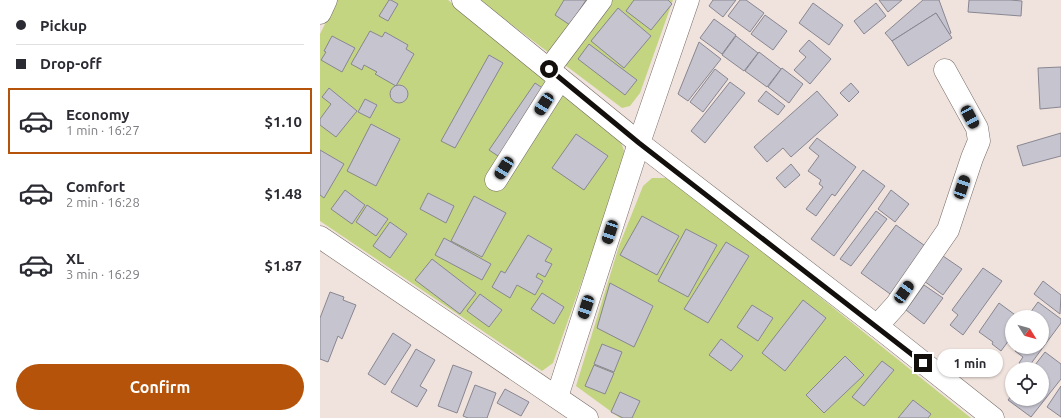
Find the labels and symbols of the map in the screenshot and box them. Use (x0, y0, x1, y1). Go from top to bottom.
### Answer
route start (540, 60, 558, 78)
car (532, 91, 556, 117)
car (959, 104, 981, 130)
car (493, 155, 515, 181)
car (953, 174, 971, 200)
car (601, 219, 619, 245)
car (892, 279, 916, 305)
car (577, 294, 595, 320)
north arrow (1005, 310, 1049, 354)
callout: 1 min (937, 349, 1003, 377)
route end (914, 354, 932, 372)

